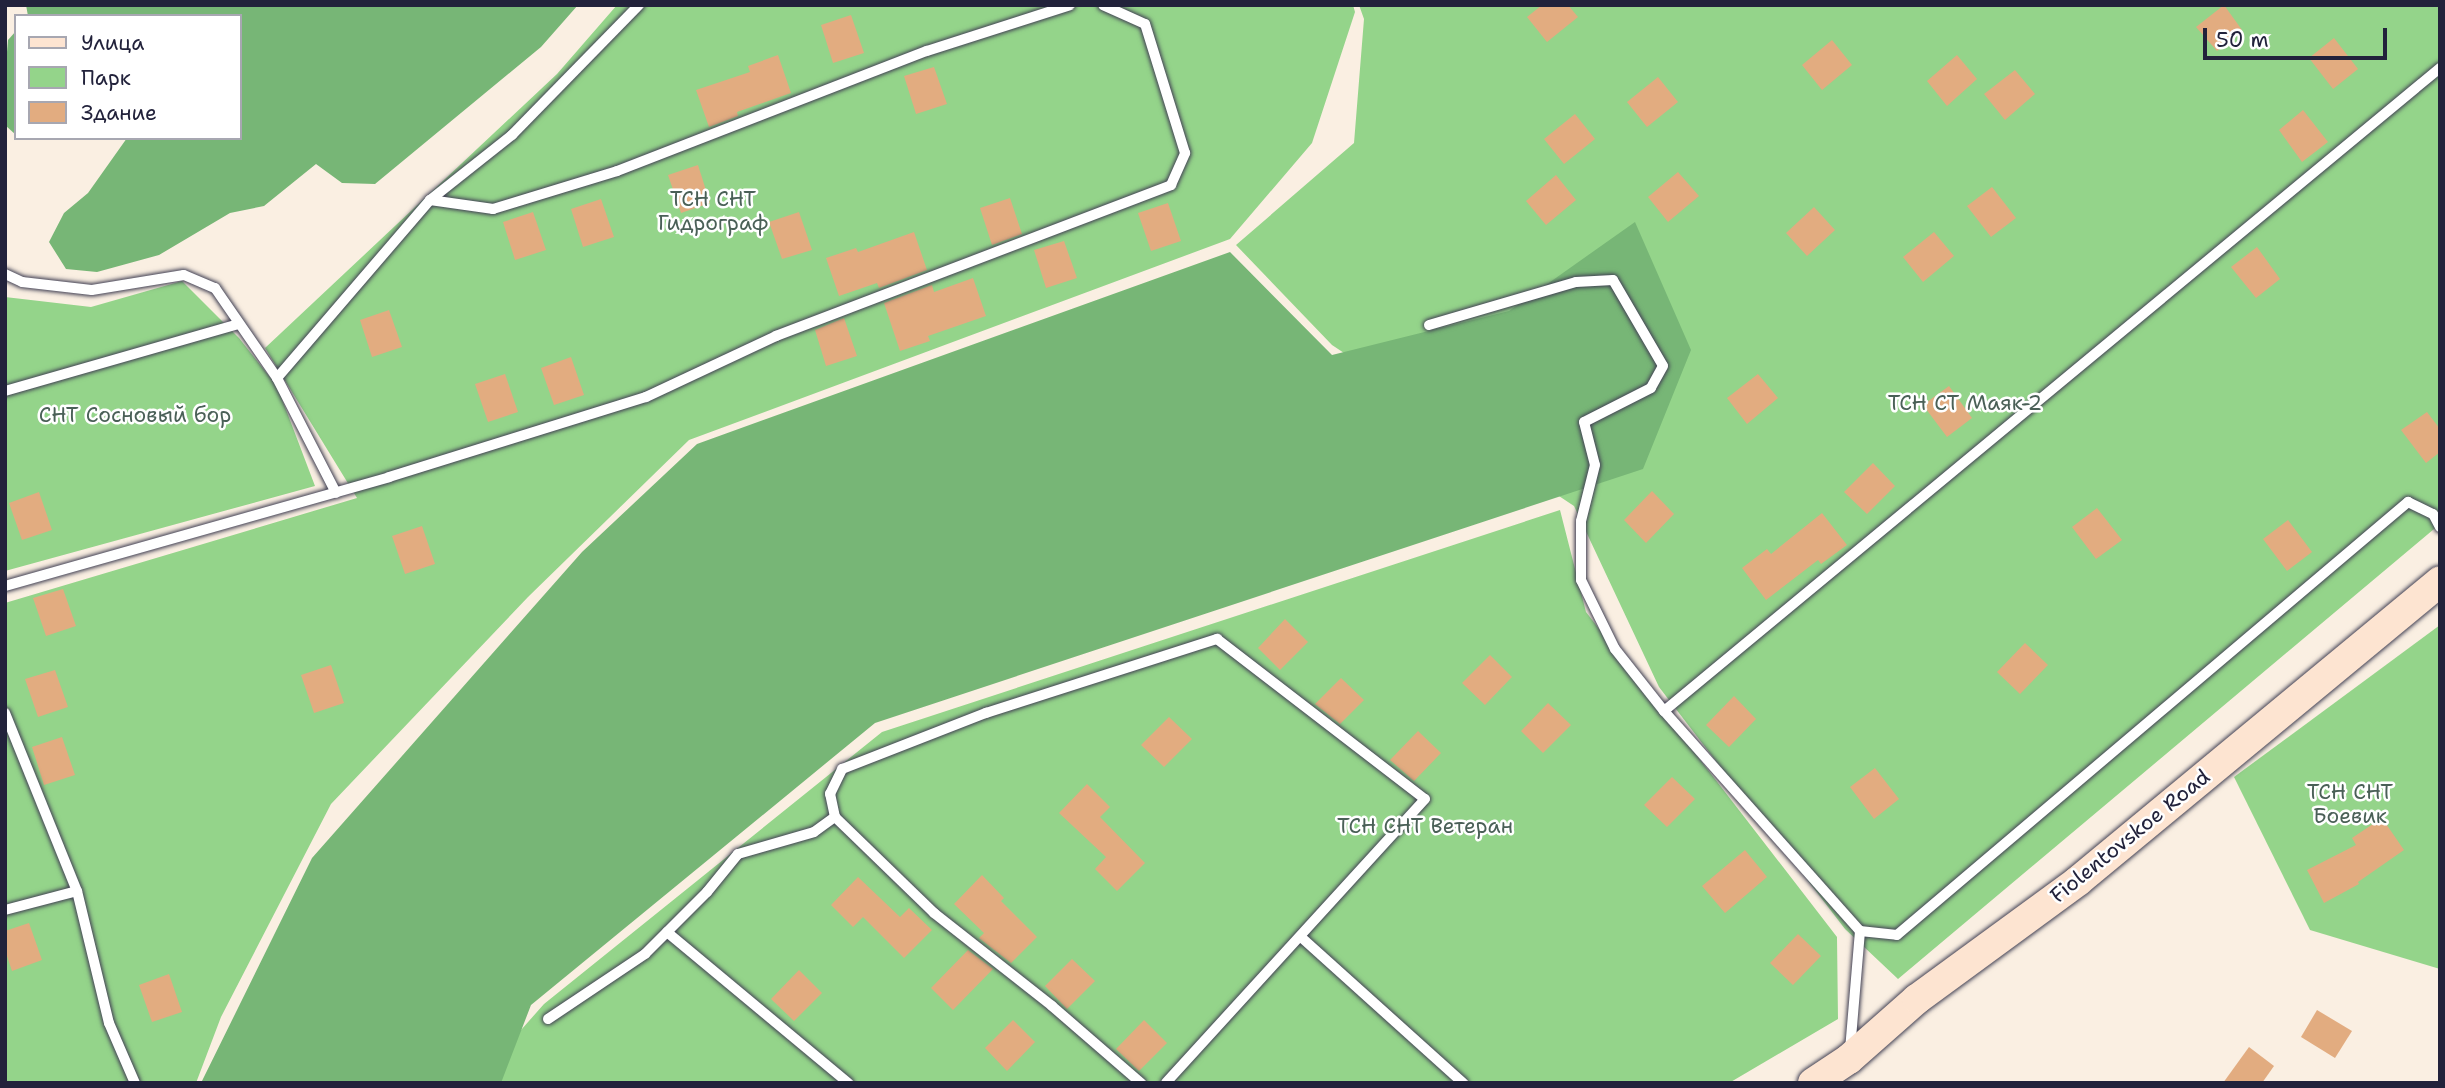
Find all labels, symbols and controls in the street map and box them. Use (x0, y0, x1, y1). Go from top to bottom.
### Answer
legend (14, 14, 242, 140)
scale bar (2207, 14, 2391, 58)
text: 50 m (2216, 26, 2269, 54)
text: Улица (81, 29, 144, 57)
text: Парк (81, 64, 131, 92)
text: Здание (81, 99, 157, 127)
park label: ТСН СНТ Гидрограф (658, 186, 768, 236)
park label: ТСН СТ Маяк-2 (1888, 390, 2042, 416)
park label: СНТ Сосновый бор (39, 402, 231, 428)
street label: Fiolentovskoe Road (2045, 764, 2215, 908)
park label: ТСН СНТ Боевик (2307, 779, 2393, 829)
park label: ТСН СНТ Ветеран (1337, 813, 1513, 839)

